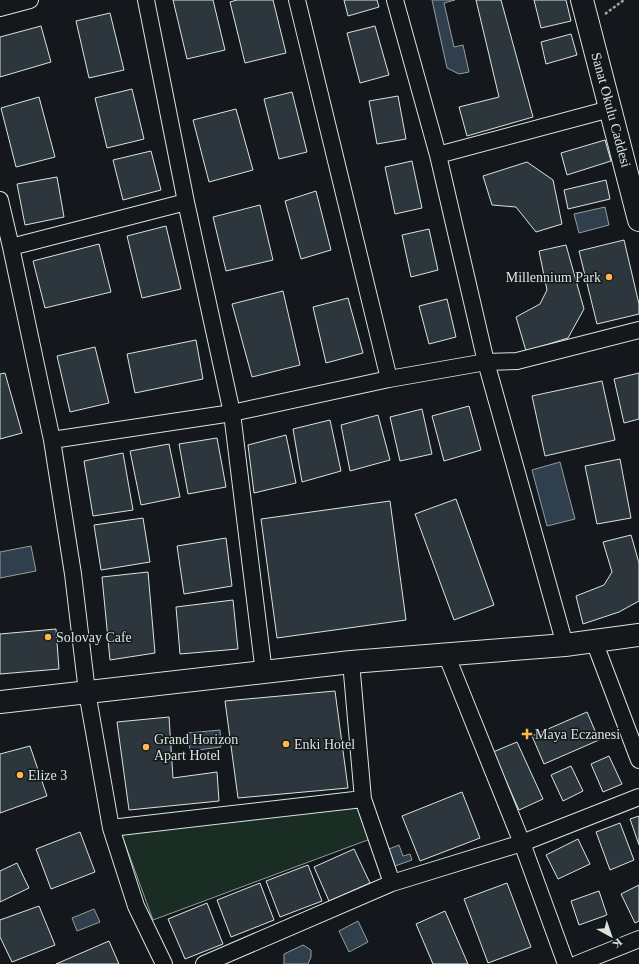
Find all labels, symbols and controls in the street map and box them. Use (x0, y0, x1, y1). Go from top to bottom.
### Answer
street label: Sanat Okulu Caddesi (588, 51, 634, 169)
place label: Millennium Park (506, 270, 601, 285)
marker: Millennium Park (604, 272, 614, 282)
place label: Solovay Cafe (56, 630, 132, 645)
marker: Solovay Cafe (43, 632, 53, 642)
place label: Maya Eczanesi (535, 727, 620, 742)
marker: Maya Eczanesi (522, 729, 532, 739)
place label: Grand Horizon Apart Hotel (154, 732, 238, 763)
place label: Enki Hotel (294, 737, 355, 752)
marker: Enki Hotel (281, 739, 291, 749)
marker: Grand Horizon Apart Hotel (141, 742, 151, 752)
place label: Elize 3 (28, 768, 67, 783)
marker: Elize 3 (15, 770, 25, 780)
north arrow (591, 916, 631, 956)
text: K (610, 936, 625, 951)

